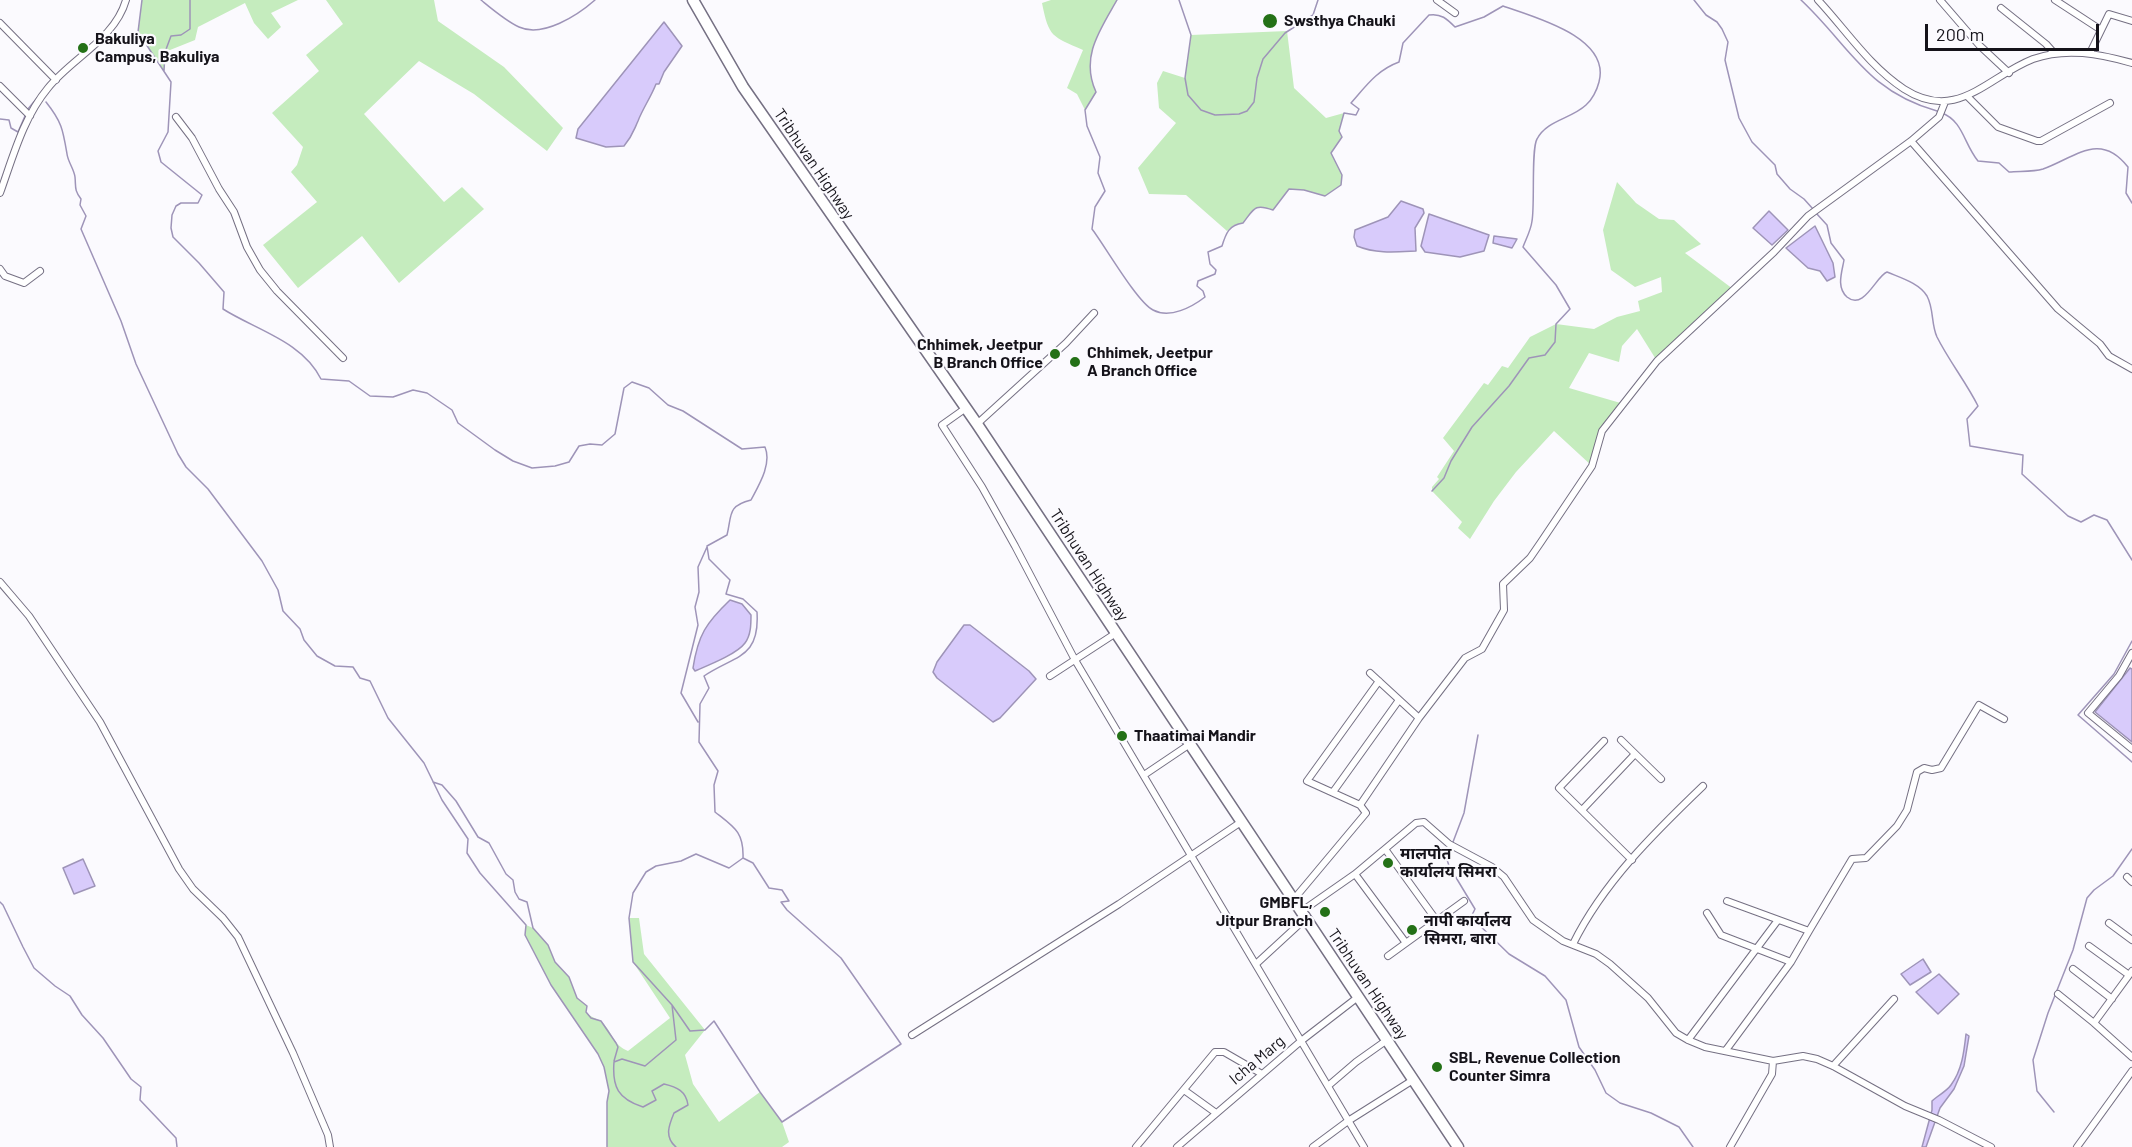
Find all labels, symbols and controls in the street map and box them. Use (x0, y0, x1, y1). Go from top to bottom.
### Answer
place label: Swsthya Chauki (1284, 11, 1396, 31)
marker: Swsthya Chauki (1261, 12, 1279, 30)
scale bar (1928, 12, 2102, 50)
text: 200 m (1936, 23, 1984, 45)
place label: Bakuliya Campus, Bakuliya (95, 29, 219, 67)
marker: Bakuliya Campus, Bakuliya (76, 41, 90, 55)
street label: Tribhuvan Highway (770, 105, 858, 223)
place label: Chhimek, Jeetpur B Branch Office (917, 335, 1043, 373)
place label: Chhimek, Jeetpur A Branch Office (1087, 343, 1213, 381)
marker: Chhimek, Jeetpur B Branch Office (1048, 347, 1062, 361)
marker: Chhimek, Jeetpur A Branch Office (1068, 355, 1082, 369)
street label: Tribhuvan Highway (1046, 505, 1132, 625)
place label: Thaatimai Mandir (1134, 726, 1256, 746)
marker: Thaatimai Mandir (1115, 729, 1129, 743)
place label: मालपोत कार्यालय सिमरा (1400, 844, 1497, 882)
marker: मालपोत कार्यालय सिमरा (1381, 856, 1395, 870)
place label: GMBFL, Jitpur Branch (1216, 893, 1313, 931)
marker: GMBFL, Jitpur Branch (1318, 905, 1332, 919)
place label: नापी कार्यालय सिमरा, बारा (1424, 911, 1511, 949)
marker: नापी कार्यालय सिमरा, बारा (1405, 923, 1419, 937)
street label: Tribhuvan Highway (1324, 925, 1412, 1043)
street label: Icha Marg (1225, 1031, 1289, 1089)
place label: SBL, Revenue Collection Counter Simra (1449, 1048, 1621, 1086)
marker: SBL, Revenue Collection Counter Simra (1430, 1060, 1444, 1074)

